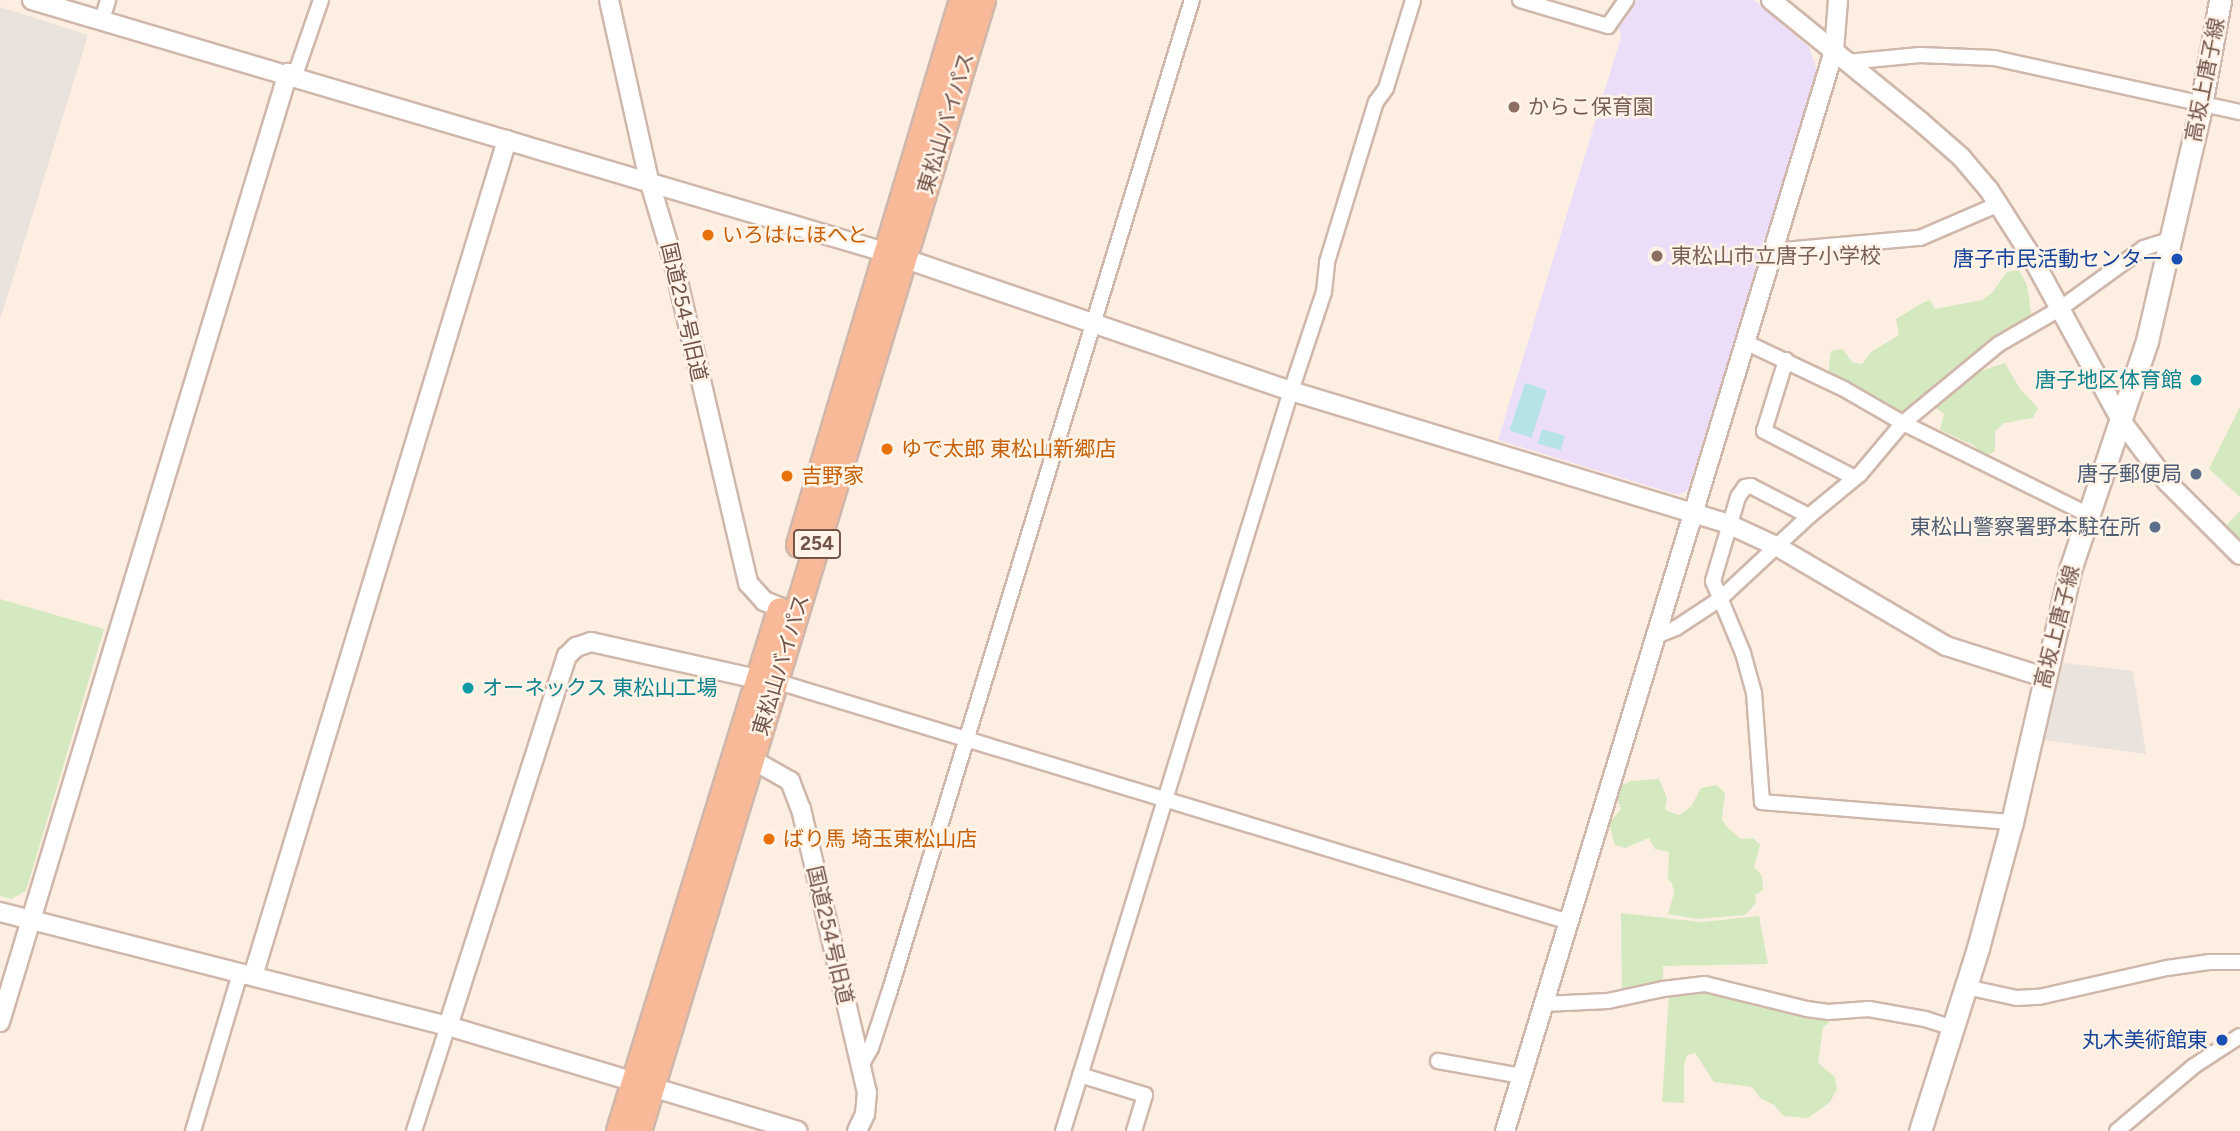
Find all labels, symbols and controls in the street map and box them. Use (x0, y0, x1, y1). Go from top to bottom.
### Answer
street label: 高坂上唐子線 (2181, 16, 2229, 144)
street label: 東松山バイパス (912, 49, 980, 197)
place label: からこ保育園 (1528, 94, 1654, 120)
marker: からこ保育園 (1506, 99, 1522, 115)
place label: いろはにほへと (722, 222, 869, 248)
marker: いろはにほへと (700, 227, 716, 243)
street label: 国道254号旧道 (656, 240, 712, 384)
place label: 東松山市立唐子小学校 (1671, 243, 1881, 269)
place label: 唐子市民活動センター (1953, 246, 2163, 272)
marker: 東松山市立唐子小学校 (1649, 248, 1665, 264)
marker: 唐子市民活動センター (2169, 251, 2185, 267)
place label: 唐子地区体育館 (2035, 367, 2182, 393)
marker: 唐子地区体育館 (2188, 372, 2204, 388)
place label: ゆで太郎 東松山新郷店 (901, 436, 1116, 462)
marker: ゆで太郎 東松山新郷店 (879, 441, 895, 457)
place label: 唐子郵便局 (2077, 461, 2182, 487)
place label: 吉野家 (801, 463, 864, 489)
marker: 唐子郵便局 (2188, 466, 2204, 482)
marker: 吉野家 (779, 468, 795, 484)
place label: 東松山警察署野本駐在所 (1910, 514, 2141, 540)
marker: 東松山警察署野本駐在所 (2147, 519, 2163, 535)
road number: 254 (792, 528, 842, 559)
street label: 高坂上唐子線 (2030, 563, 2084, 691)
street label: 東松山バイパス (747, 591, 815, 739)
place label: オーネックス 東松山工場 (482, 675, 718, 701)
marker: オーネックス 東松山工場 (460, 680, 476, 696)
place label: ばり馬 埼玉東松山店 (783, 826, 977, 852)
marker: ばり馬 埼玉東松山店 (761, 831, 777, 847)
street label: 国道254号旧道 (802, 863, 858, 1007)
place label: 丸木美術館東 (2082, 1027, 2208, 1053)
marker: 丸木美術館東 (2214, 1032, 2230, 1048)

